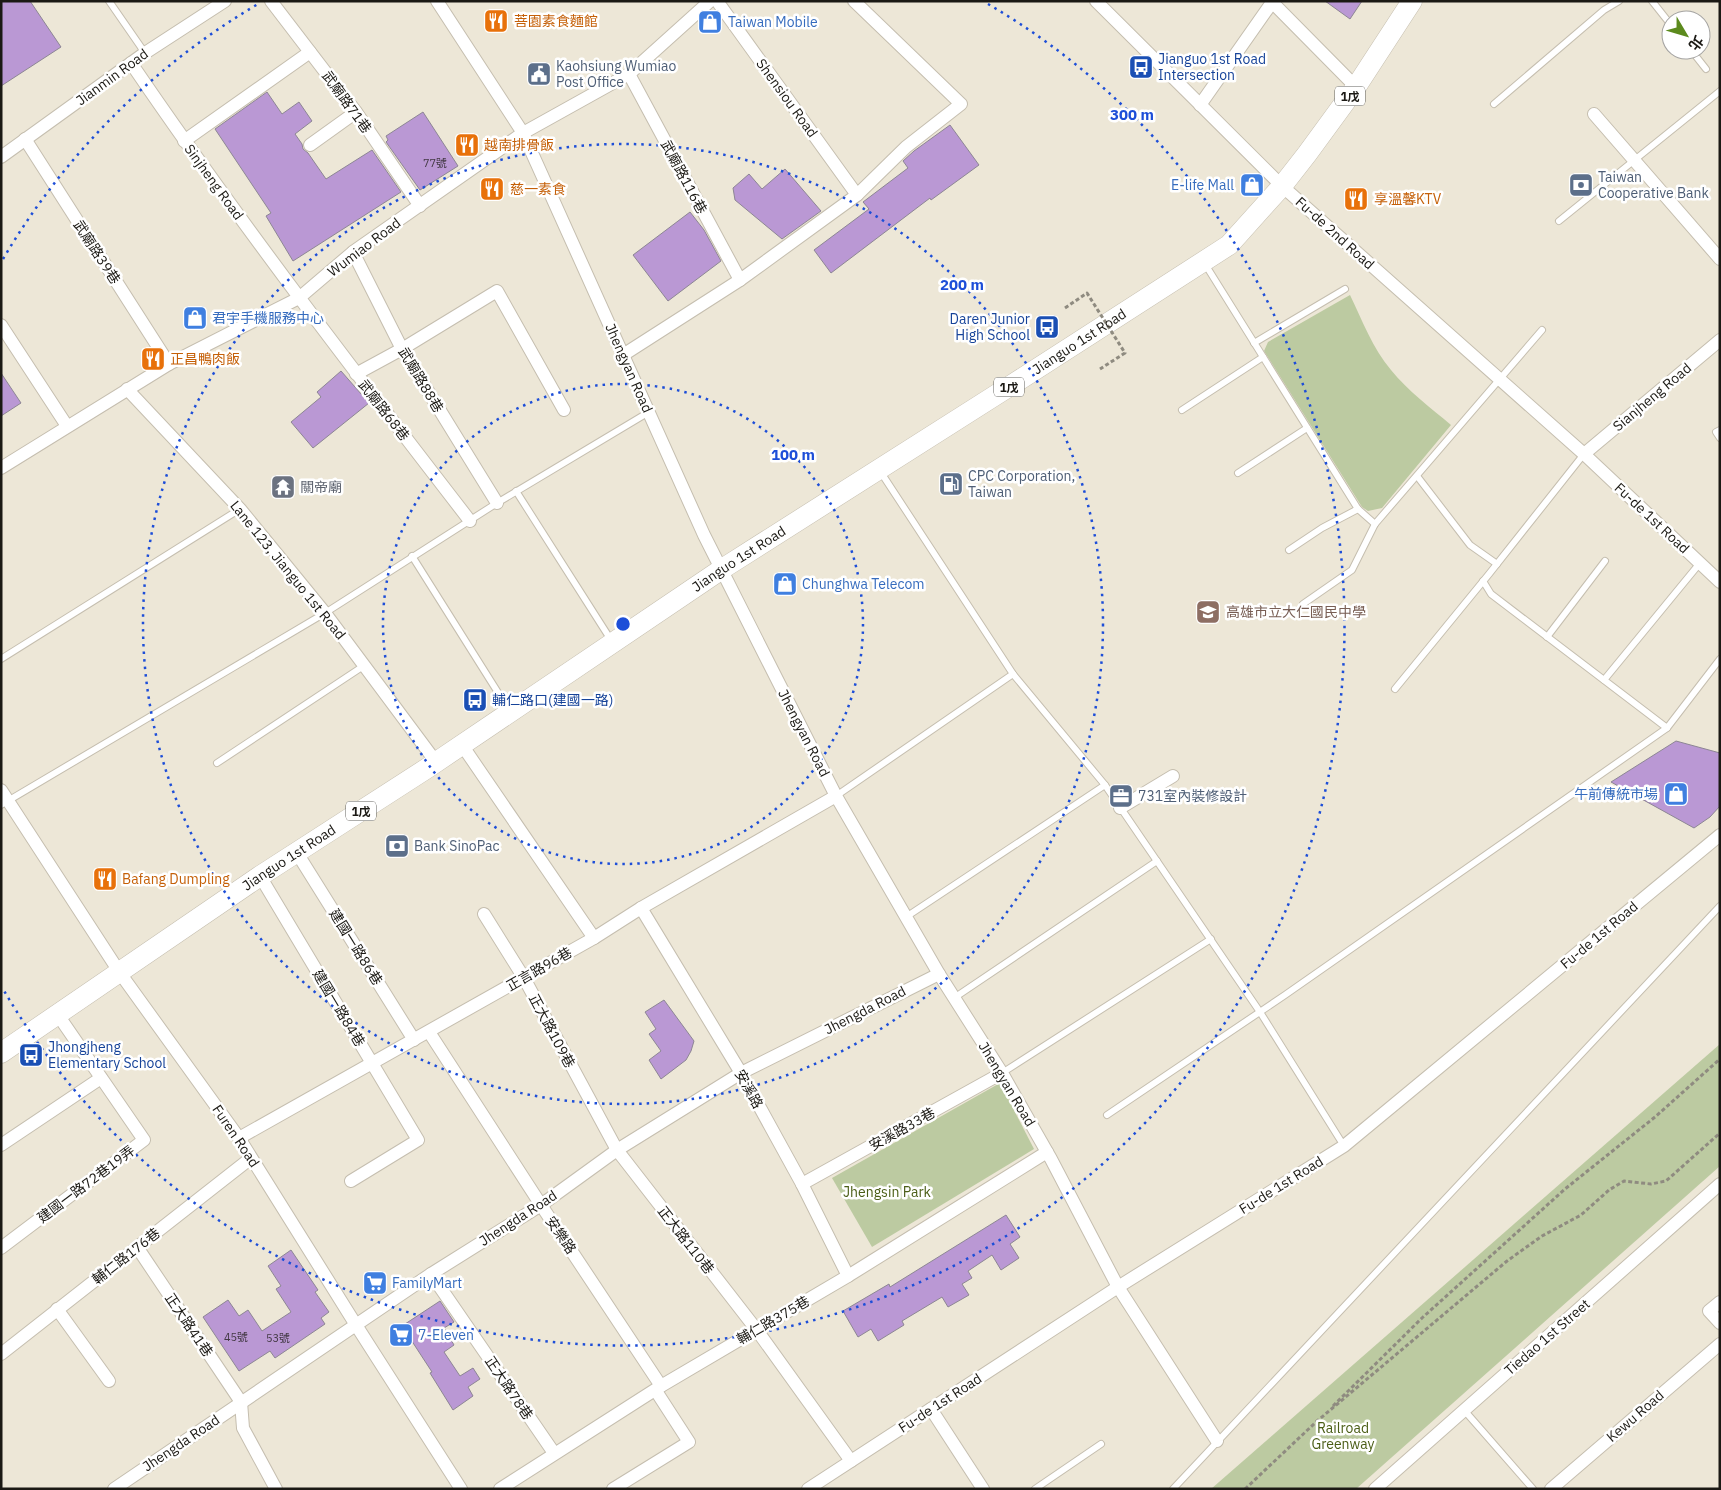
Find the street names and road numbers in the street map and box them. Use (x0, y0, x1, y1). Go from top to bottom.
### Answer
street label: Jianmin Road (72, 45, 152, 109)
street label: Shensiou Road (752, 55, 822, 141)
street label: 武廟路71巷 (318, 67, 376, 137)
road number: 1戊 (1335, 86, 1365, 105)
street label: 武廟路116巷 (657, 137, 711, 217)
street label: Sinjheng Road (180, 140, 248, 224)
street label: Fu-de 2nd Road (1292, 193, 1378, 273)
street label: Wumiao Road (324, 214, 404, 280)
street label: 武廟路39巷 (70, 217, 124, 287)
street label: Jianguo 1st Road (1029, 305, 1130, 378)
street label: Jhengyan Road (601, 321, 657, 415)
street label: 武廟路88巷 (395, 344, 447, 416)
street label: Sianjheng Road (1609, 359, 1695, 435)
street label: 武廟路68巷 (354, 376, 414, 444)
road number: 1戊 (994, 378, 1024, 397)
street label: Fu-de 1st Road (1611, 479, 1693, 557)
street label: Lane 123, Jianguo 1st Road (226, 497, 350, 643)
street label: Jianguo 1st Road (688, 522, 789, 596)
street label: Jhengyan Road (774, 686, 834, 780)
road number: 1戊 (346, 801, 376, 820)
street label: Jianguo 1st Road (239, 821, 339, 895)
street label: Fu-de 1st Road (1557, 897, 1641, 973)
street label: 建國一路86巷 (325, 905, 387, 989)
street label: 正言路96巷 (503, 943, 575, 995)
street label: 建國一路84巷 (309, 966, 369, 1050)
street label: Jhengda Road (821, 982, 909, 1038)
street label: 正大路109巷 (525, 991, 579, 1071)
street label: Jhengyan Road (975, 1038, 1039, 1130)
street label: 安溪路 (731, 1066, 767, 1112)
street label: Furen Road (209, 1101, 263, 1171)
street label: 安溪路33巷 (866, 1103, 938, 1155)
street label: 建國一路72巷19弄 (34, 1141, 138, 1227)
street label: Fu-de 1st Road (1236, 1152, 1326, 1218)
street label: Jhengda Road (476, 1186, 560, 1250)
street label: 正大路110巷 (654, 1202, 718, 1278)
street label: 安樂路 (542, 1213, 580, 1257)
street label: 輔仁路176巷 (88, 1224, 164, 1288)
street label: 正大路41巷 (161, 1290, 217, 1360)
street label: 輔仁路375巷 (733, 1292, 813, 1348)
street label: Tiedao 1st Street (1500, 1295, 1594, 1379)
street label: 正大路78巷 (481, 1353, 537, 1423)
street label: Fu-de 1st Road (895, 1369, 985, 1437)
street label: Kewu Road (1603, 1386, 1667, 1446)
street label: Jhengda Road (139, 1411, 223, 1475)

